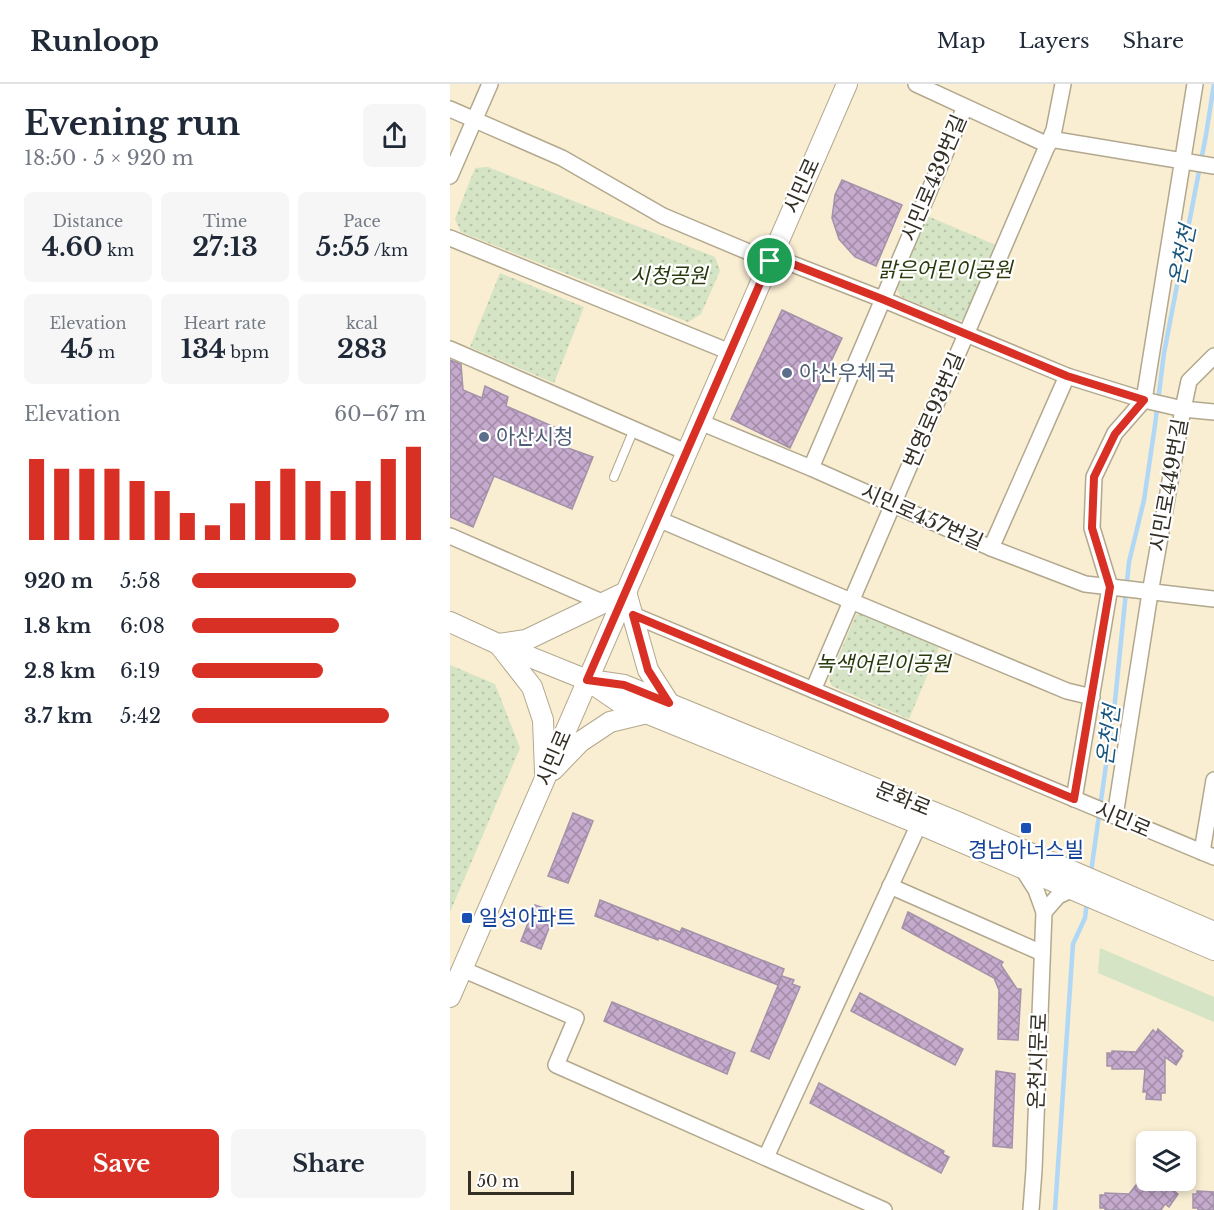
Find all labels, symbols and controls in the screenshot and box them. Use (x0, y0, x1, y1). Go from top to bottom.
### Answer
text: Runloop (30, 24, 159, 59)
text: Map (937, 28, 986, 54)
text: Layers (1019, 28, 1090, 54)
text: Share (1123, 28, 1184, 54)
text: Evening run (24, 103, 240, 144)
button: share (363, 104, 426, 167)
street label: 시민로439번길 (896, 111, 972, 245)
text: 18:50 · 5 × 920 m (24, 146, 193, 170)
street label: 시민로 (778, 154, 826, 218)
text: Distance (53, 211, 123, 231)
text: Time (203, 211, 247, 231)
text: Pace (343, 211, 381, 231)
water label: 온천천 (1163, 220, 1202, 287)
text: 4.60 (42, 231, 103, 263)
text: 27:13 (192, 231, 258, 263)
text: 5:55 (316, 231, 370, 263)
pin (744, 235, 795, 286)
text: km (103, 240, 134, 260)
text: /km (370, 240, 408, 260)
icon: arrive (753, 244, 786, 277)
park label: 맑은어린이공원 (877, 257, 1014, 283)
park label: 시청공원 (630, 263, 709, 289)
text: Elevation (49, 313, 127, 333)
text: Heart rate (184, 313, 266, 333)
text: kcal (346, 313, 378, 333)
text: 45 (61, 333, 93, 365)
text: 134 (181, 333, 226, 365)
text: 283 (337, 333, 387, 365)
text: m (93, 342, 115, 362)
text: bpm (226, 342, 269, 362)
street label: 번영로93번길 (898, 348, 970, 472)
place label: 아산우체국 (799, 360, 896, 386)
marker: 아산우체국 (780, 366, 794, 380)
text: Elevation (24, 402, 121, 426)
text: 60–67 m (334, 402, 426, 426)
street label: 시민로449번길 (1145, 416, 1193, 554)
place label: 아산시청 (496, 424, 573, 450)
marker: 아산시청 (477, 430, 491, 444)
street label: 시민로457번길 (857, 478, 987, 556)
text: 920 m (24, 569, 93, 593)
text: 5:58 (120, 569, 161, 593)
text: 1.8 km (24, 614, 91, 638)
text: 6:08 (120, 614, 165, 638)
park label: 녹색어린이공원 (815, 651, 952, 677)
text: 2.8 km (24, 659, 96, 683)
text: 6:19 (120, 659, 160, 683)
water label: 온천천 (1091, 701, 1126, 767)
text: 3.7 km (24, 704, 93, 728)
text: 5:42 (120, 704, 161, 728)
street label: 시민로 (531, 726, 577, 790)
street label: 문화로 (871, 776, 935, 822)
street label: 시민로 (1091, 797, 1155, 843)
marker: 경남아너스빌 (1019, 821, 1033, 835)
place label: 경남아너스빌 (968, 837, 1084, 863)
place label: 일성아파트 (479, 905, 576, 931)
marker: 일성아파트 (460, 911, 474, 925)
street label: 온천시문로 (1023, 1012, 1053, 1110)
button: Save (24, 1129, 219, 1198)
button: Share (231, 1129, 426, 1198)
map controls (1136, 1131, 1196, 1191)
button: layers (1136, 1131, 1196, 1191)
scale bar (468, 1168, 574, 1196)
text: 50 m (477, 1171, 519, 1191)

